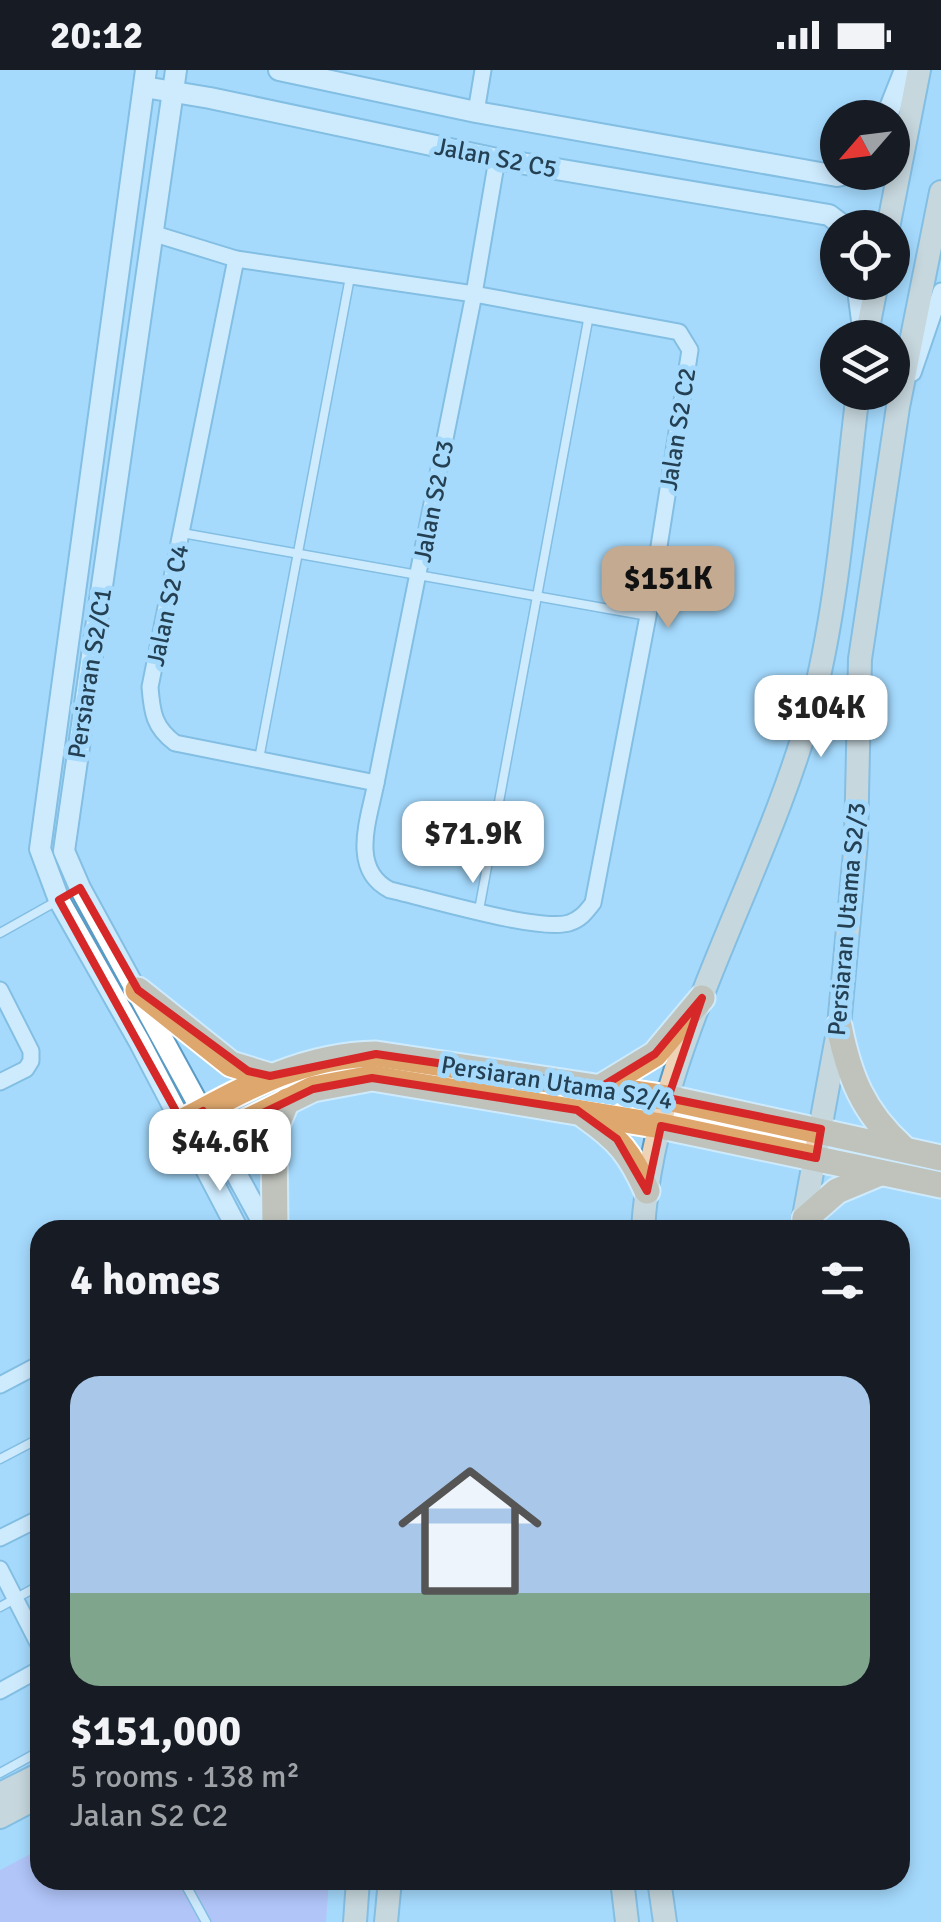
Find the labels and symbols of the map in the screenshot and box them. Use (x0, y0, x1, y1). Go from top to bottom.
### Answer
north arrow (820, 100, 910, 190)
street label: Jalan S2 C5 (432, 130, 560, 185)
street label: Jalan S2 C2 (652, 365, 702, 493)
street label: Jalan S2 C3 (406, 437, 461, 565)
street label: Jalan S2 C4 (139, 541, 196, 669)
pin: $151K (598, 546, 738, 631)
street label: Persiaran S2/C1 (61, 586, 118, 761)
pin: $104K (751, 675, 891, 760)
pin: $71.9K (392, 801, 554, 886)
street label: Persiaran Utama S2/3 (821, 801, 872, 1037)
street label: Persiaran Utama S2/4 (439, 1049, 675, 1116)
pin: $44.6K (139, 1109, 301, 1194)

